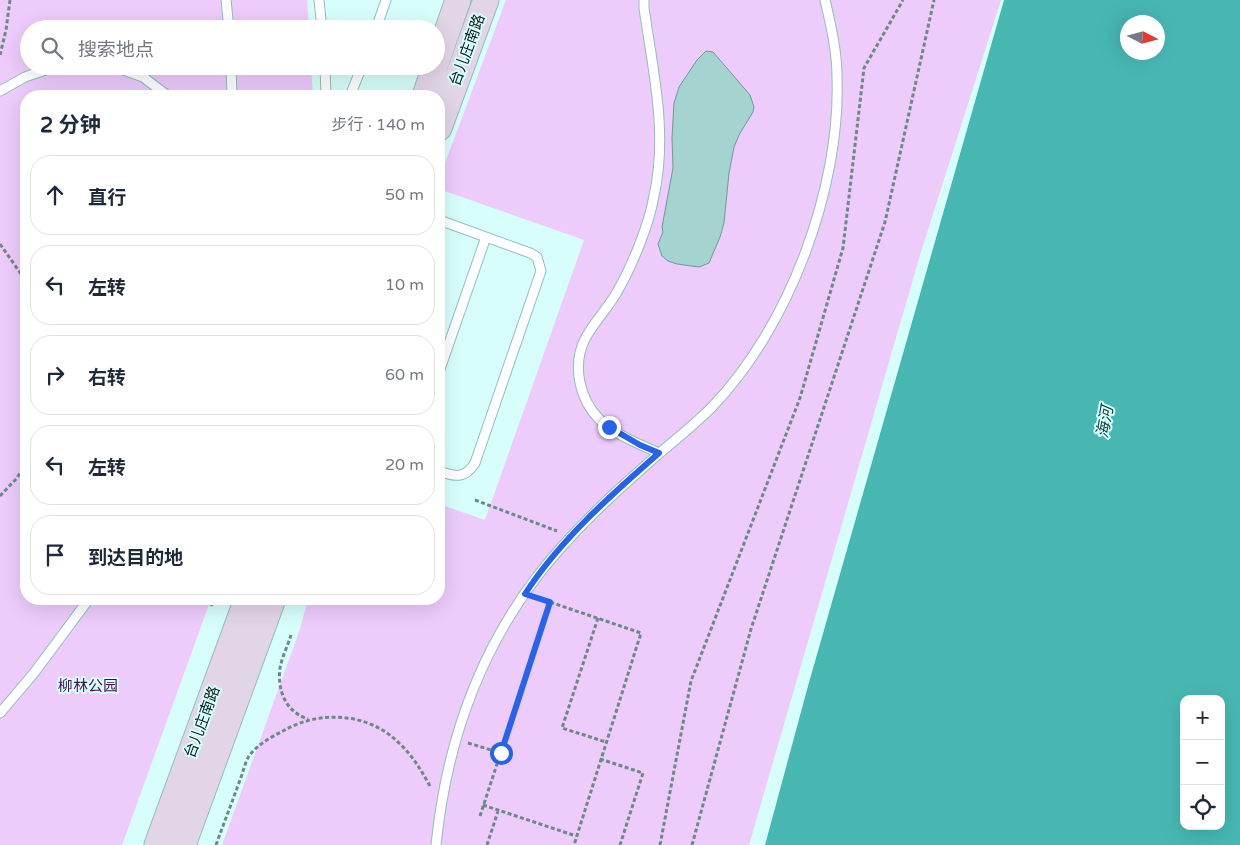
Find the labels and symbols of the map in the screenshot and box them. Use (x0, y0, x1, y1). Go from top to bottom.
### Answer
street label: 台儿庄南路 (446, 12, 488, 88)
north arrow (1120, 15, 1165, 60)
water label: 海河 (1092, 402, 1118, 440)
route end (598, 416, 621, 439)
park label: 柳林公园 (58, 677, 118, 695)
street label: 台儿庄南路 (181, 684, 223, 760)
route start (490, 742, 513, 765)

